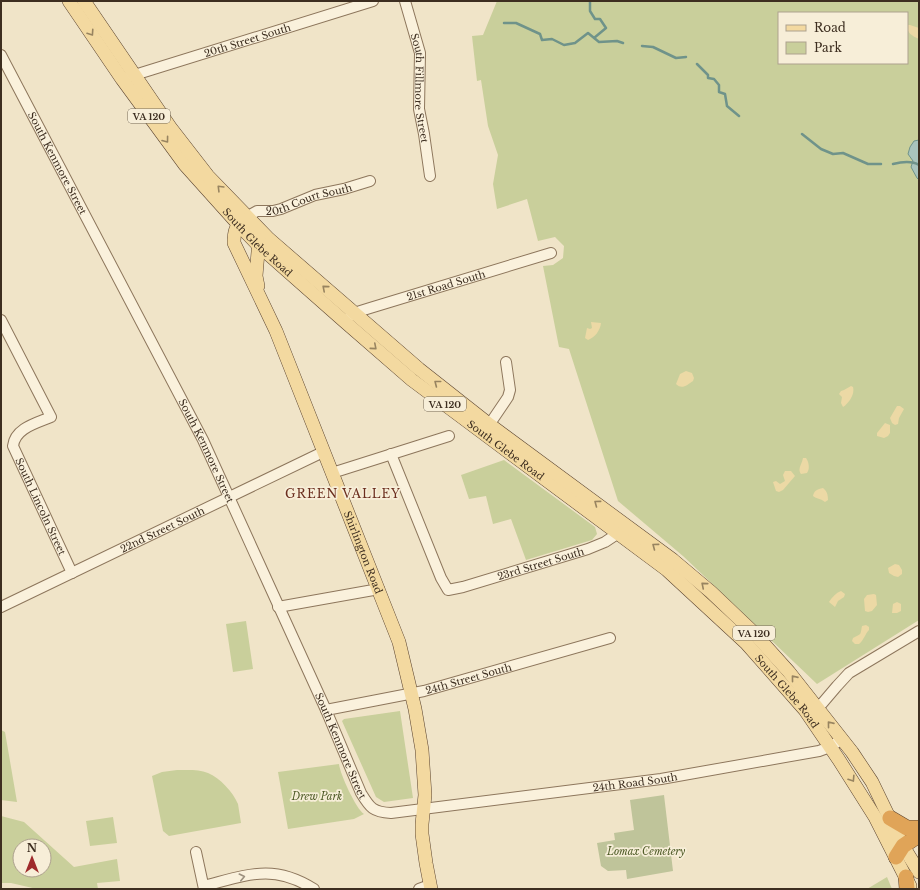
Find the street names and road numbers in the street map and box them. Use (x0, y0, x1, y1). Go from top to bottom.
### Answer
street label: 20th Street South (202, 20, 293, 60)
street label: South Fillmore Street (408, 32, 432, 144)
street label: South Kenmore Street (25, 109, 90, 217)
road number: VA 120 (128, 109, 170, 123)
street label: 20th Court South (266, 180, 354, 218)
street label: South Glebe Road (220, 205, 296, 279)
street label: 21st Road South (405, 267, 487, 303)
street label: South Kenmore Street (176, 396, 237, 505)
road number: VA 120 (424, 397, 466, 411)
street label: South Glebe Road (465, 417, 547, 483)
street label: South Lincoln Street (13, 456, 69, 557)
street label: 22nd Street South (118, 503, 207, 555)
street label: Shirlington Road (341, 509, 386, 596)
street label: 23rd Street South (496, 544, 586, 583)
road number: VA 120 (733, 626, 775, 640)
street label: South Glebe Road (752, 652, 822, 731)
street label: 24th Street South (424, 660, 513, 697)
street label: South Kenmore Street (312, 690, 370, 801)
street label: 24th Road South (592, 770, 679, 794)

